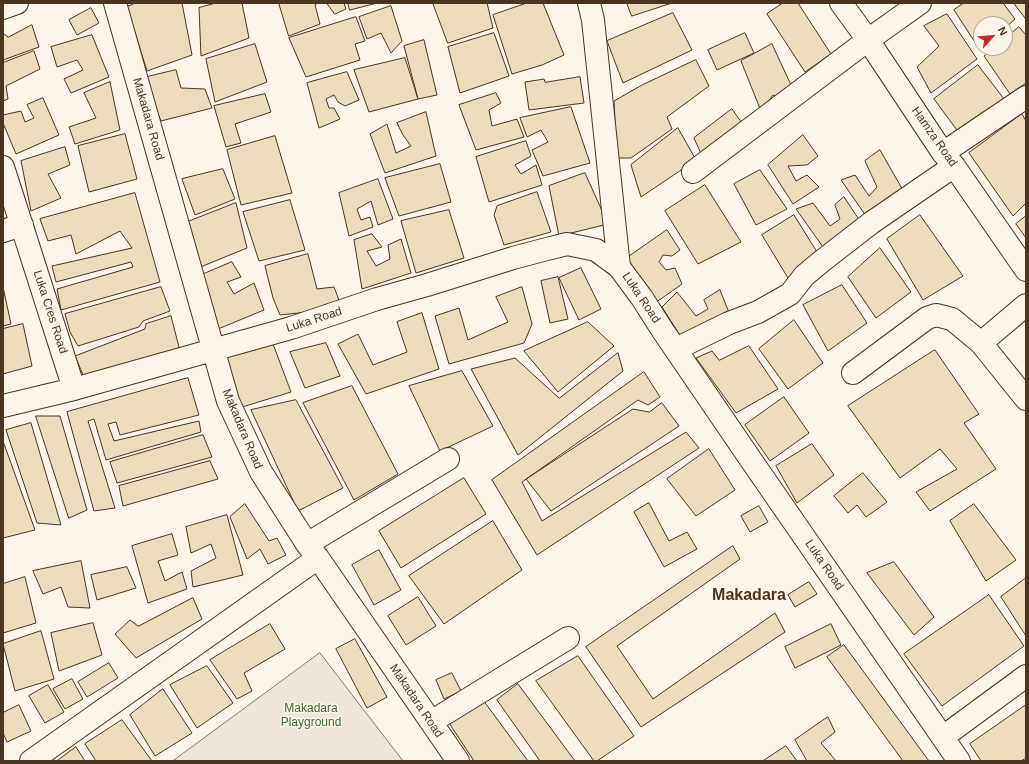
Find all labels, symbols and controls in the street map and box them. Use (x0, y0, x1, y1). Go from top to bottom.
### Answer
north arrow (973, 16, 1013, 56)
text: N (996, 25, 1010, 37)
street label: Makadara Road (129, 76, 167, 162)
street label: Hamza Road (908, 104, 960, 170)
street label: Luka Cres Road (30, 269, 70, 355)
street label: Luka Road (619, 270, 663, 326)
street label: Luka Road (284, 304, 344, 336)
street label: Makadara Road (219, 387, 265, 471)
street label: Luka Road (801, 537, 847, 593)
district label: Makadara (712, 586, 786, 606)
street label: Makadara Road (386, 662, 446, 740)
park label: Makadara Playground (281, 702, 341, 730)

